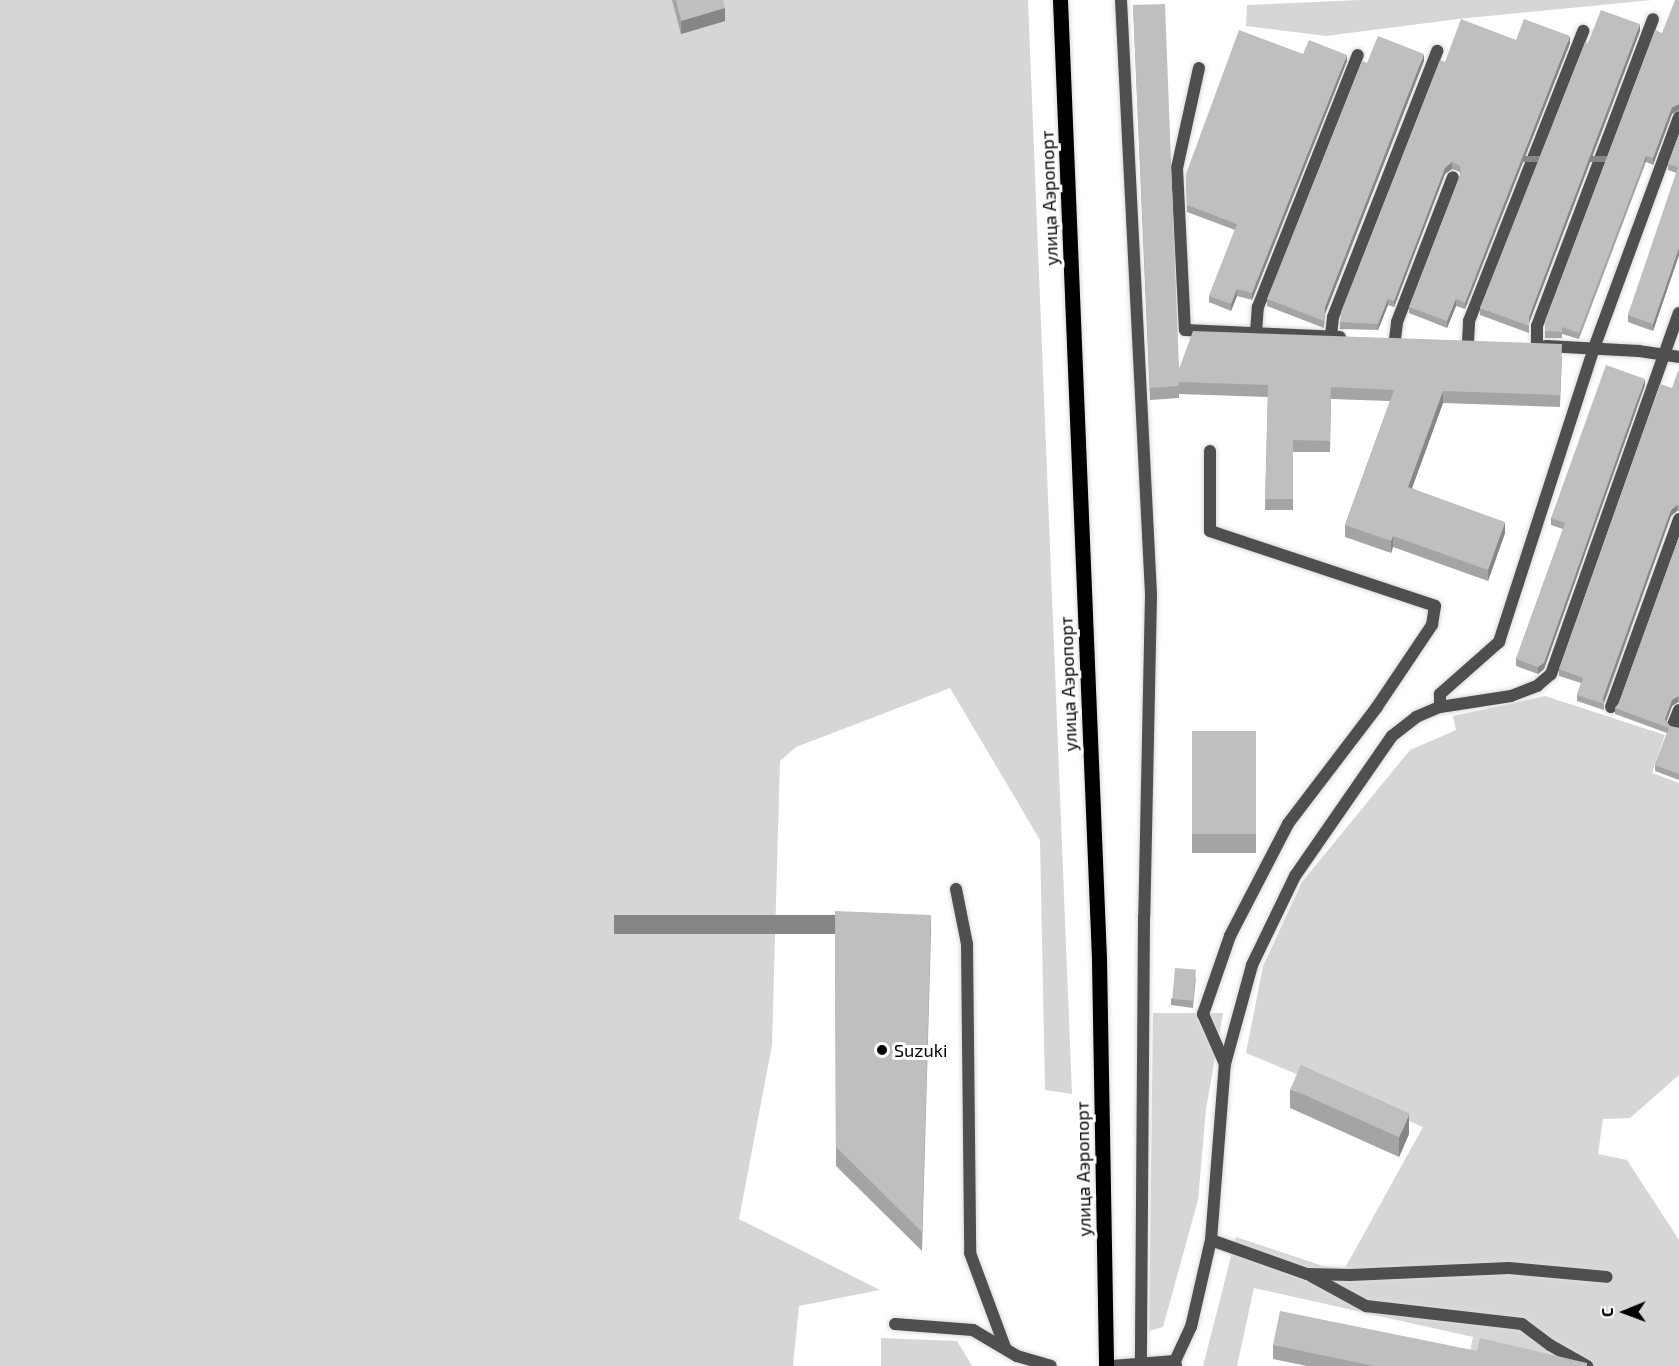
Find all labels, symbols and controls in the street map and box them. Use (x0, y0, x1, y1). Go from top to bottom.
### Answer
street label: улица Аэропорт (1036, 130, 1062, 266)
street label: улица Аэропорт (1055, 616, 1081, 752)
place label: Suzuki (894, 1039, 947, 1061)
marker: Suzuki (875, 1043, 889, 1057)
street label: улица Аэропорт (1071, 1101, 1095, 1237)
north arrow (1595, 1282, 1655, 1342)
text: С (1597, 1307, 1616, 1317)

